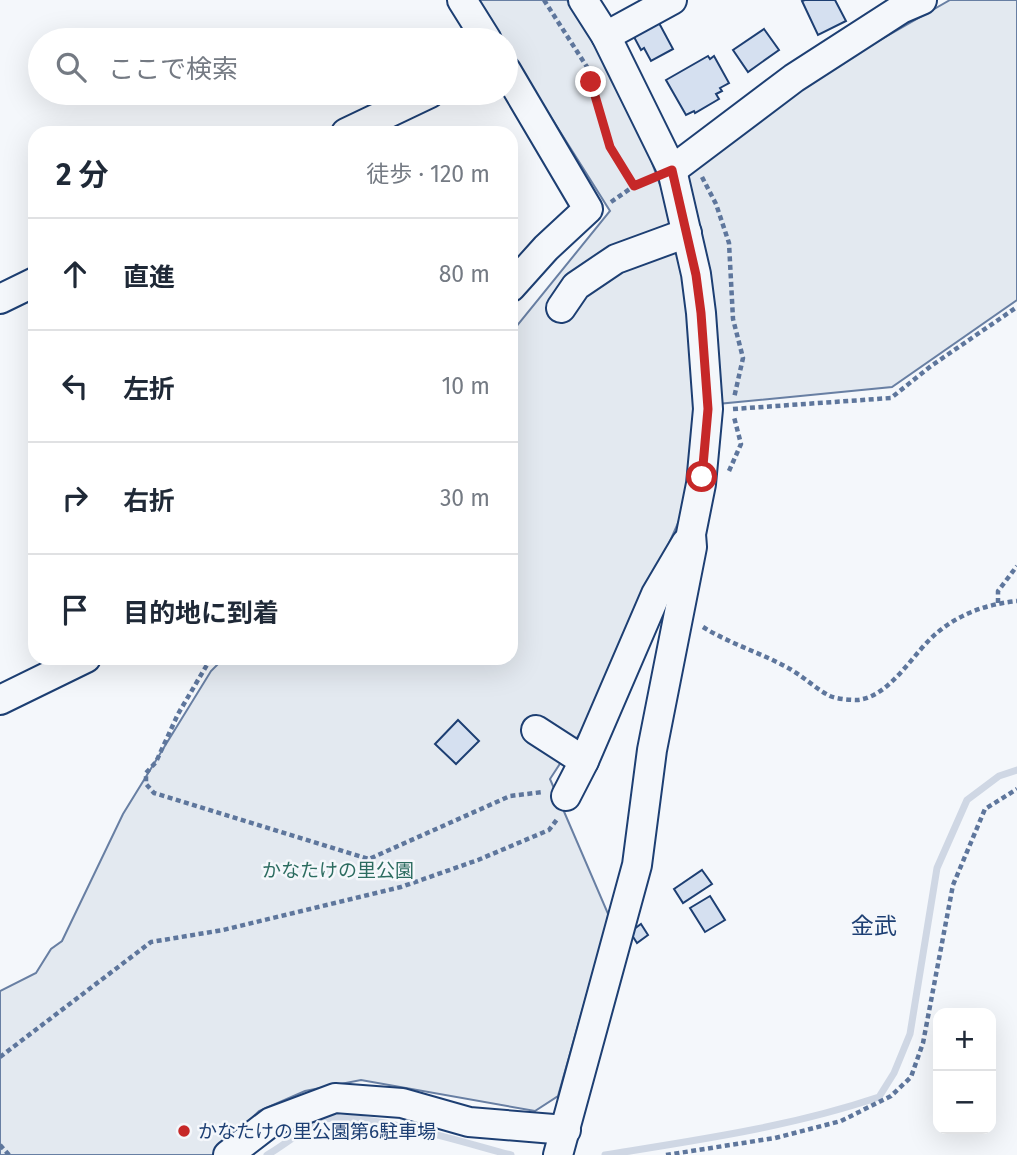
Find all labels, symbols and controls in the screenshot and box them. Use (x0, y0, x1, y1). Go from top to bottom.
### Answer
search box (28, 28, 518, 105)
icon: search (52, 48, 90, 86)
text: ここで検索 (108, 54, 238, 85)
route end (575, 66, 606, 97)
text: 2 分 (56, 157, 109, 193)
text: 徒歩 · 120 m (366, 160, 490, 188)
icon: ahead (56, 255, 94, 293)
text: 80 m (439, 260, 490, 288)
text: 直進 (123, 262, 175, 293)
icon: left (56, 367, 94, 405)
text: 10 m (441, 372, 490, 400)
text: 左折 (123, 374, 175, 405)
route start (686, 461, 717, 492)
icon: right (56, 479, 94, 517)
text: 30 m (440, 484, 490, 512)
text: 右折 (123, 486, 175, 517)
icon: arrive (56, 591, 94, 629)
text: 目的地に到着 (123, 598, 279, 629)
park label: かなたけの里公園 (262, 859, 414, 882)
district label: 金武 (851, 912, 897, 940)
map controls (933, 1008, 996, 1134)
button: + (933, 1008, 996, 1071)
button: − (933, 1071, 996, 1134)
place label: かなたけの里公園第6駐車場 (198, 1120, 436, 1143)
marker: かなたけの里公園第6駐車場 (176, 1123, 192, 1139)

